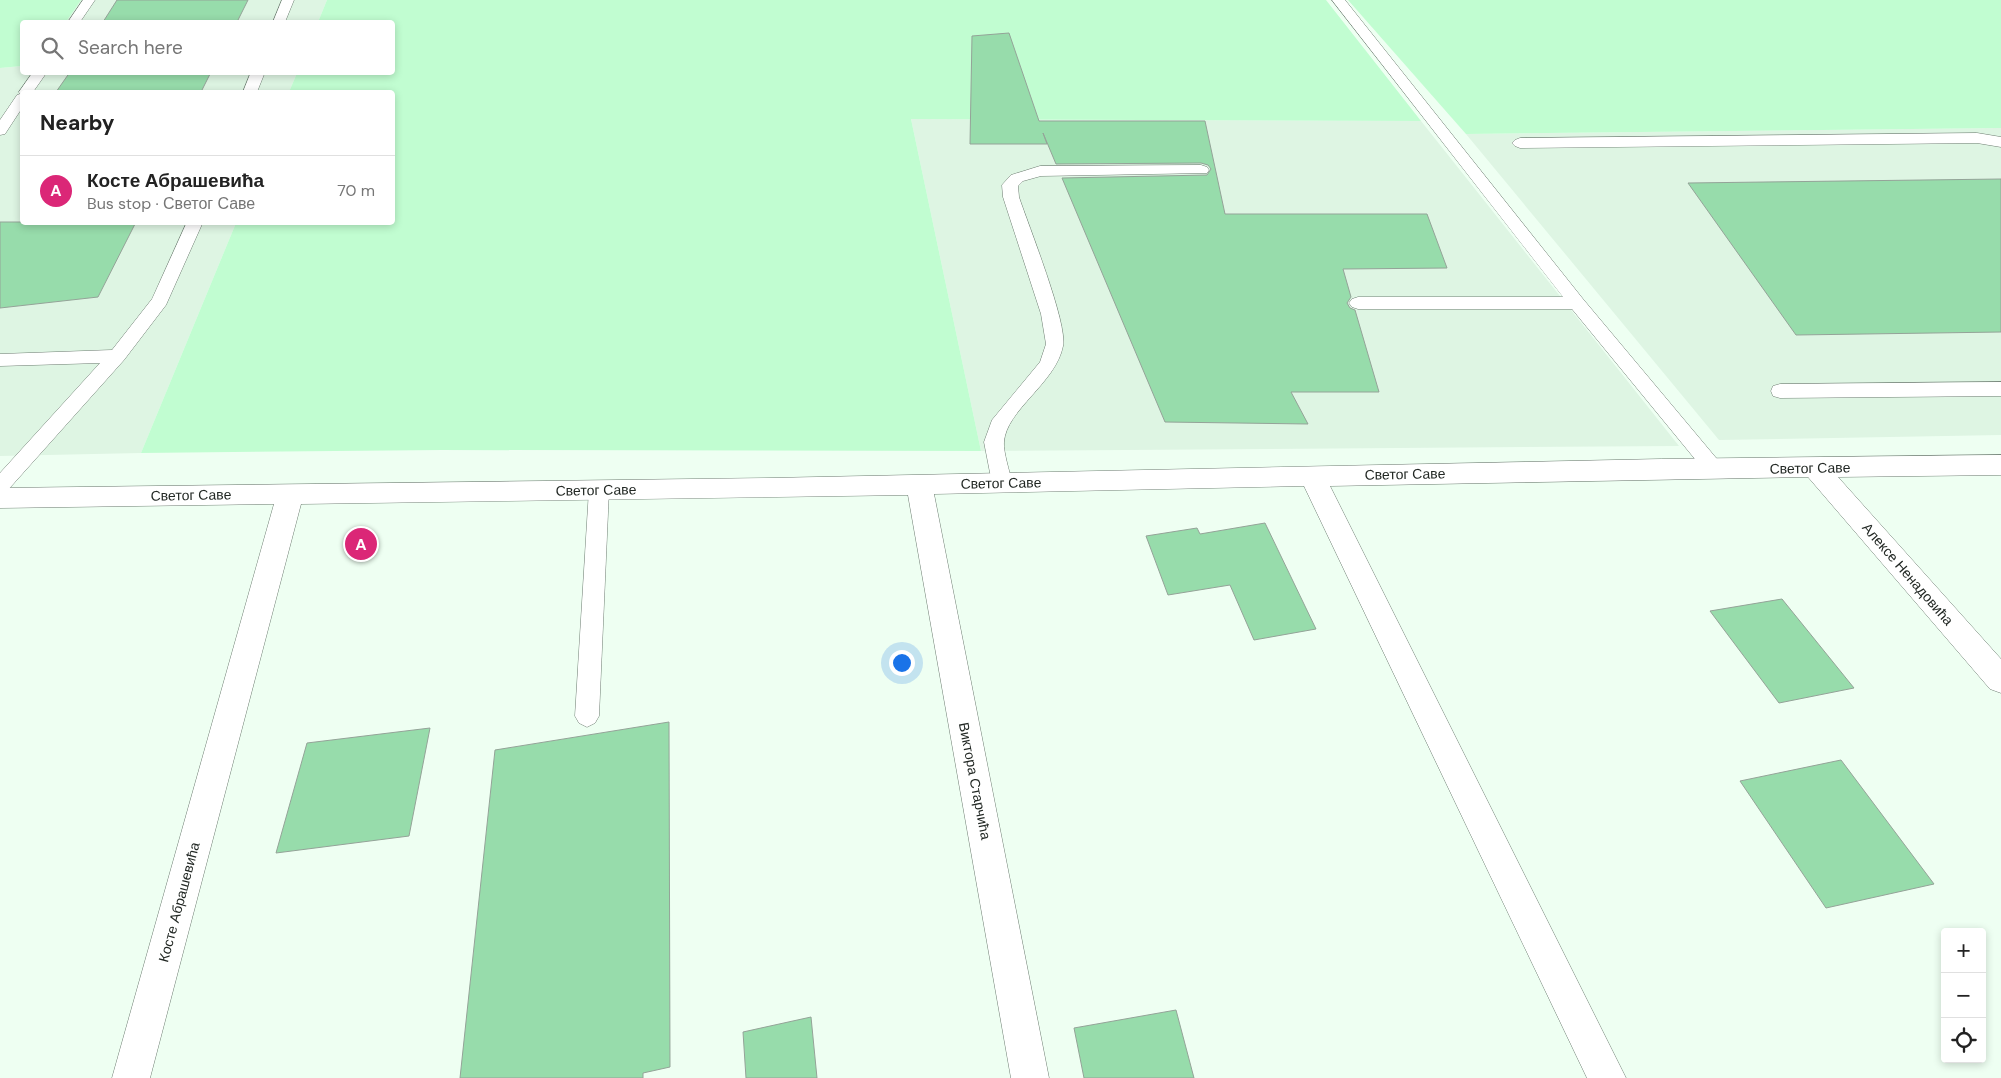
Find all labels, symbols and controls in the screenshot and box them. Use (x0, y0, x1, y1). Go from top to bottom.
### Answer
search box (20, 20, 395, 75)
icon: search (38, 34, 66, 62)
text: Search here (78, 35, 183, 60)
text: Nearby (40, 109, 114, 137)
text: Косте Абрашевића (87, 168, 264, 193)
text: A (50, 180, 62, 201)
text: 70 m (337, 180, 375, 201)
text: Bus stop · Светог Саве (87, 193, 255, 214)
street label: Светог Саве (1769, 458, 1851, 478)
street label: Светог Саве (1364, 464, 1446, 484)
street label: Светог Саве (960, 473, 1042, 493)
street label: Светог Саве (555, 480, 637, 500)
street label: Светог Саве (150, 485, 232, 505)
street label: Алексе Ненадовића (1858, 519, 1958, 629)
pin: A (345, 525, 377, 563)
your location (889, 650, 915, 676)
street label: Виктора Старчића (955, 721, 995, 841)
street label: Косте Абрашевића (154, 840, 204, 964)
map controls (1941, 928, 1986, 1063)
button: + (1941, 928, 1986, 973)
button: − (1941, 973, 1986, 1018)
button: locate (1941, 1018, 1986, 1063)

